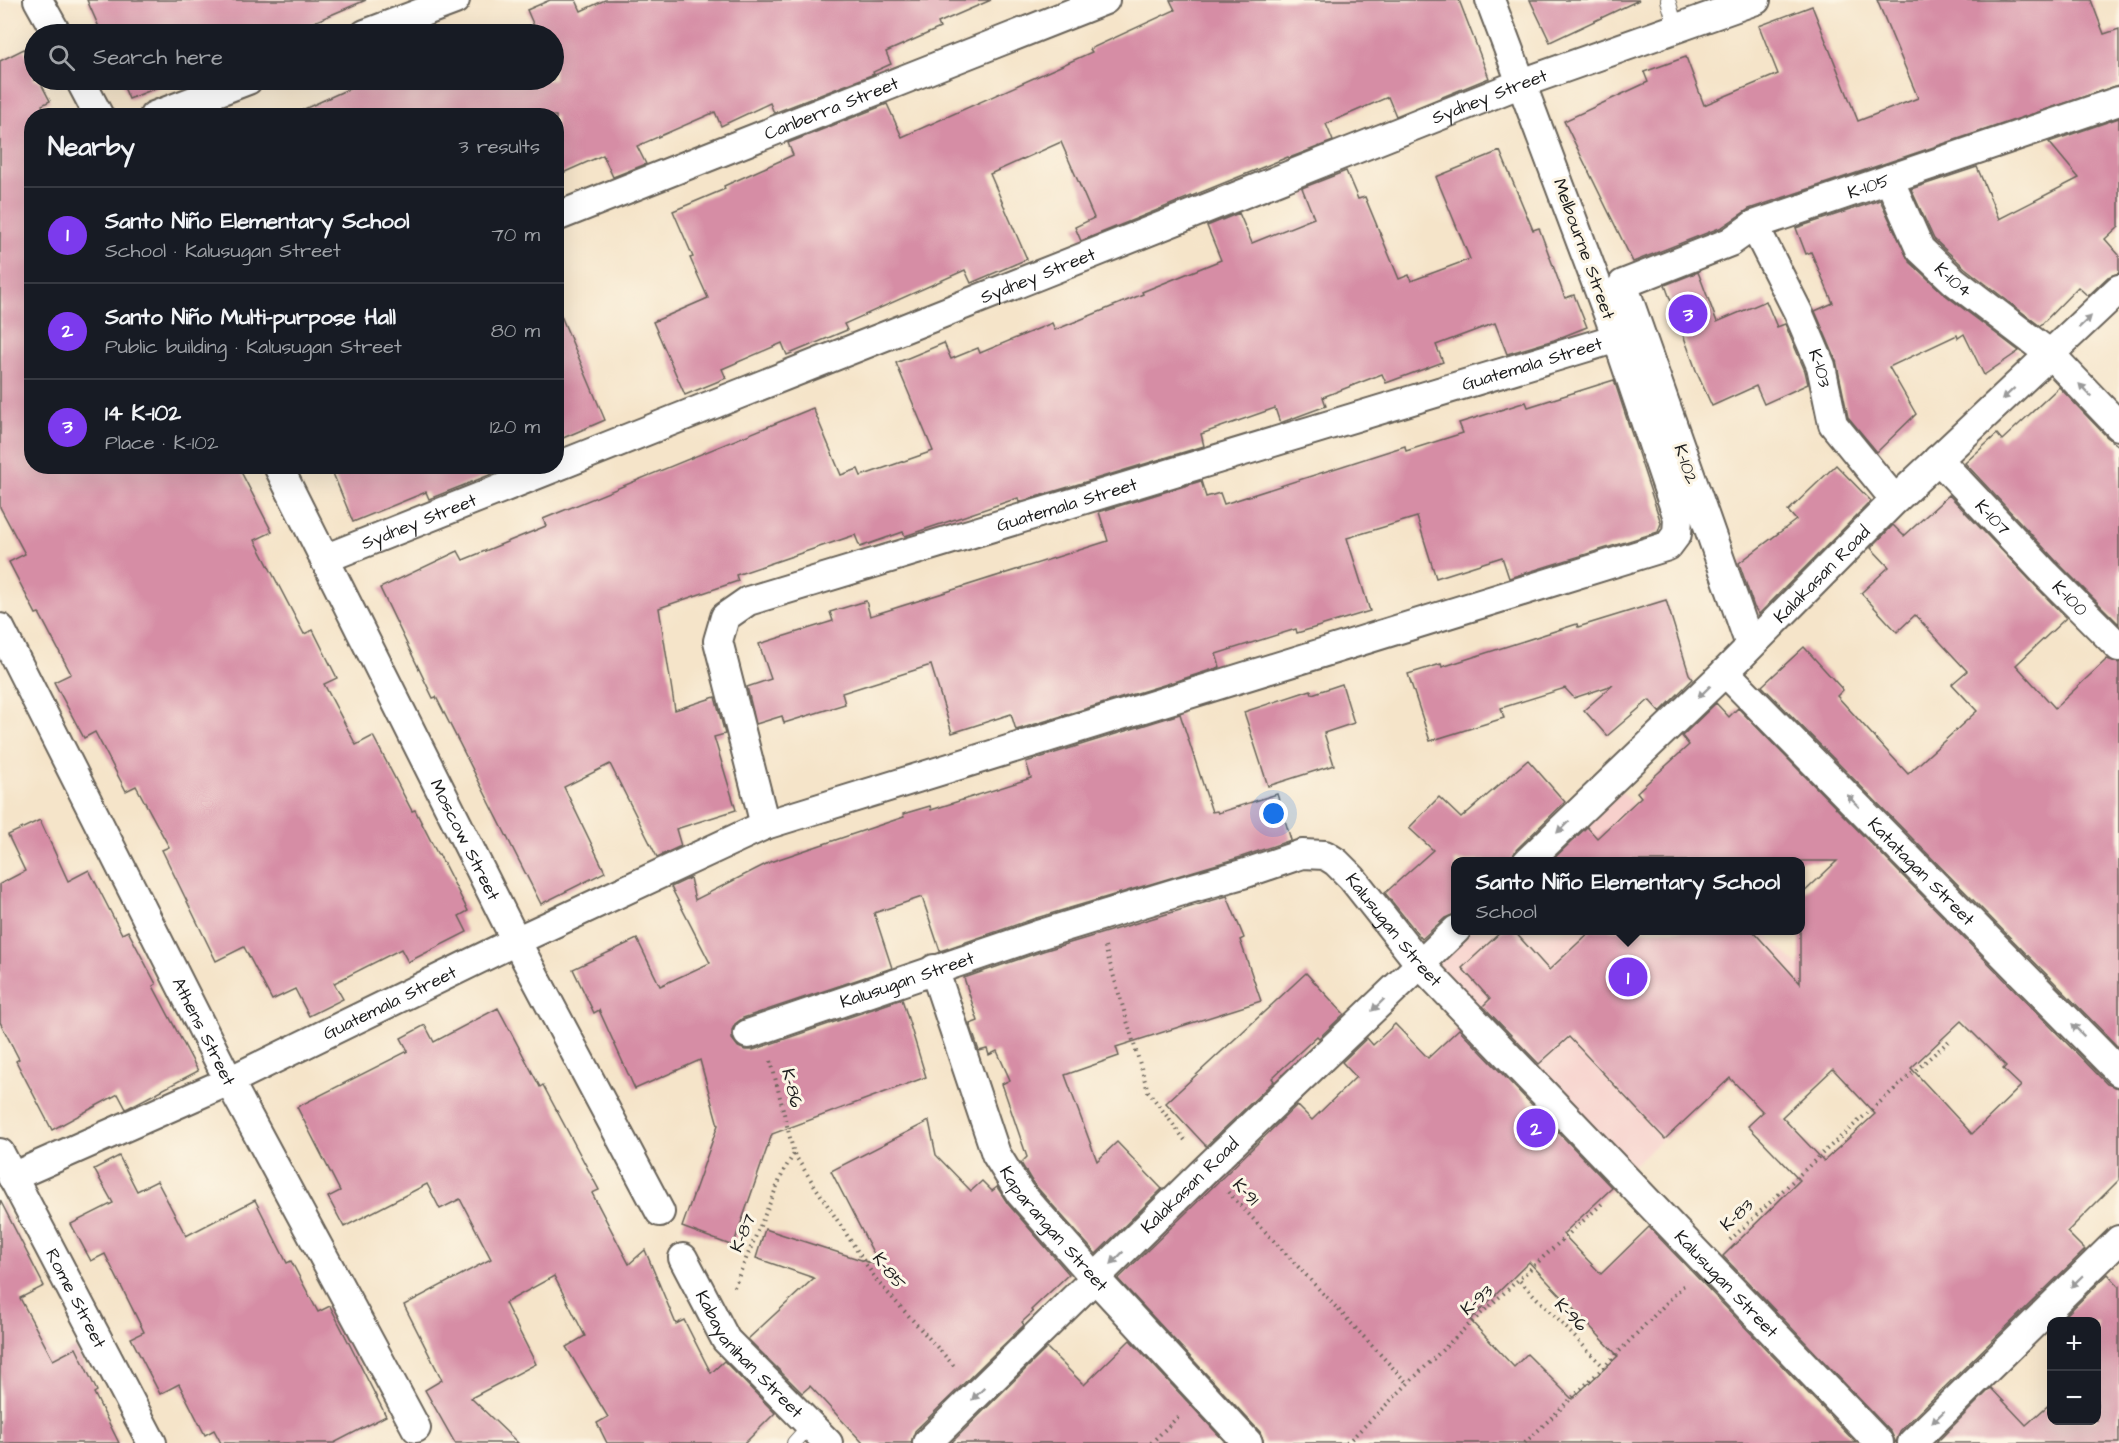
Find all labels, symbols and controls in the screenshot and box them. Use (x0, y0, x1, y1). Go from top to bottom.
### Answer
search box (24, 24, 564, 90)
icon: search (45, 41, 78, 74)
text: Search here (93, 42, 223, 73)
street label: Sydney Street (1428, 62, 1551, 130)
street label: Canberra Street (760, 70, 903, 146)
text: Nearby (48, 129, 135, 165)
text: 3 results (458, 133, 540, 161)
street label: K-105 (1844, 167, 1893, 205)
street label: Melbourne Street (1547, 175, 1621, 324)
text: Santo Niño Elementary School (105, 206, 409, 237)
text: 1 (66, 221, 69, 249)
text: 70 m (492, 221, 540, 249)
text: School · Kalusugan Street (105, 237, 341, 265)
street label: Sydney Street (976, 241, 1100, 310)
street label: K-104 (1929, 256, 1977, 303)
pin: 3 (1668, 292, 1708, 336)
text: Santo Niño Multi-purpose Hall (105, 302, 396, 333)
one-way arrow (2077, 315, 2091, 329)
text: 2 (62, 317, 73, 345)
text: 80 m (491, 317, 540, 345)
street label: Guatemala Street (1459, 330, 1606, 397)
text: Public building · Kalusugan Street (105, 333, 402, 361)
street label: K-103 (1803, 345, 1838, 390)
one-way arrow (2078, 383, 2092, 397)
one-way arrow (2000, 387, 2015, 401)
text: 14 K-102 (105, 398, 181, 429)
text: 3 (62, 413, 73, 441)
text: 120 m (490, 413, 540, 441)
text: Place · K-102 (105, 429, 218, 457)
street label: K-102 (1668, 441, 1705, 488)
street label: Guatemala Street (993, 471, 1141, 538)
street label: Sydney Street (357, 487, 481, 556)
street label: K-107 (1970, 494, 2016, 541)
street label: Kalakasan Road (1768, 520, 1876, 629)
street label: K-100 (2047, 575, 2094, 622)
one-way arrow (1697, 685, 1711, 699)
street label: Moscow Street (424, 775, 507, 905)
one-way arrow (1846, 795, 1860, 809)
your location (1259, 799, 1288, 828)
street label: Katatagan Street (1862, 812, 1981, 932)
one-way arrow (1556, 820, 1570, 834)
popup (1451, 857, 1805, 935)
street label: Kalusugan Street (1340, 867, 1448, 993)
text: Santo Niño Elementary School (1476, 867, 1780, 898)
text: School (1476, 898, 1537, 926)
street label: Kalusugan Street (836, 945, 978, 1014)
pin: 1 (1608, 954, 1648, 1000)
street label: Guatemala Street (319, 959, 461, 1046)
street label: Athens Street (166, 973, 242, 1090)
one-way arrow (1370, 998, 1385, 1012)
one-way arrow (2071, 1023, 2085, 1037)
street label: K-86 (775, 1066, 809, 1110)
pin: 2 (1516, 1106, 1556, 1150)
street label: Kalakasan Road (1135, 1132, 1244, 1239)
street label: Kaparangan Street (994, 1161, 1115, 1298)
street label: K-91 (1227, 1173, 1265, 1211)
street label: K-83 (1715, 1193, 1759, 1237)
street label: K-87 (724, 1210, 762, 1256)
street label: Kalusugan Street (1669, 1225, 1785, 1344)
street label: Rome Street (40, 1244, 113, 1353)
street label: K-85 (867, 1247, 912, 1295)
one-way arrow (1111, 1250, 1125, 1264)
one-way arrow (2070, 1274, 2085, 1288)
street label: K-93 (1455, 1279, 1499, 1321)
street label: Kabayanihan Street (690, 1286, 810, 1424)
street label: K-96 (1549, 1293, 1593, 1337)
map controls (2047, 1317, 2101, 1425)
button: + (2047, 1317, 2101, 1371)
button: − (2047, 1371, 2101, 1425)
one-way arrow (970, 1387, 985, 1401)
one-way arrow (1931, 1410, 1945, 1424)

